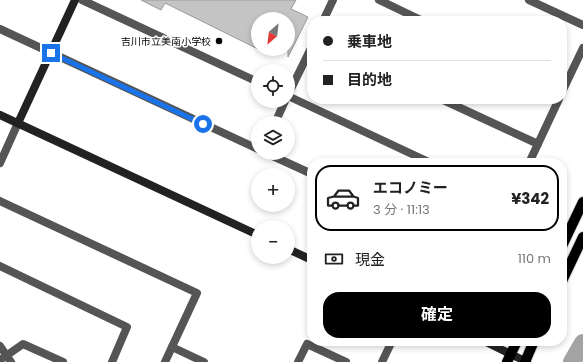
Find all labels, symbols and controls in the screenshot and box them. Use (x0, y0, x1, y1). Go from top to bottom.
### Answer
north arrow (251, 12, 295, 56)
map controls (251, 12, 295, 264)
text: 乗車地 (347, 31, 392, 52)
place label: 吉川市立美南小学校 (121, 34, 211, 49)
marker: 吉川市立美南小学校 (214, 36, 224, 46)
route end (42, 44, 60, 62)
button: locate (251, 64, 295, 108)
text: 目的地 (347, 69, 392, 90)
route start (194, 115, 212, 133)
button: layers (251, 116, 295, 160)
button: + (251, 168, 295, 212)
text: エコノミー (373, 177, 448, 198)
icon: car (325, 180, 361, 216)
text: ¥342 (511, 188, 549, 209)
text: 3 分 · 11:13 (373, 200, 430, 219)
button: − (251, 220, 295, 264)
icon: cash (323, 248, 345, 270)
text: 現金 (355, 249, 385, 270)
text: 110 m (518, 249, 551, 268)
button: 確定 (323, 292, 551, 338)

